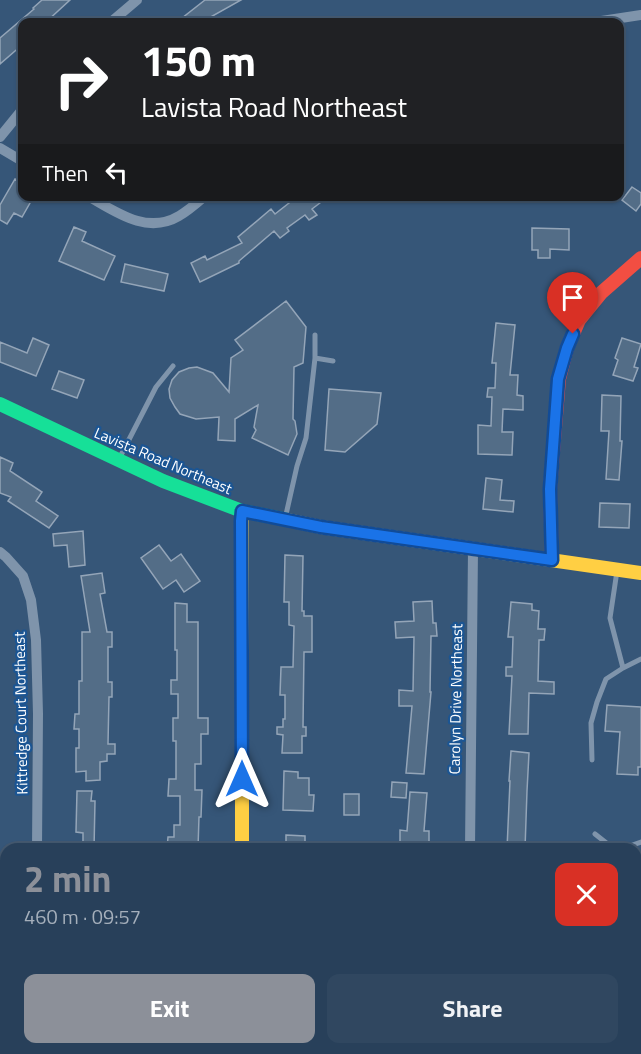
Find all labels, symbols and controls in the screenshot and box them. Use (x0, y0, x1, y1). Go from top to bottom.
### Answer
text: 150 m (141, 28, 256, 92)
icon: right (42, 42, 120, 120)
text: Lavista Road Northeast (141, 86, 407, 127)
text: Then (42, 156, 88, 190)
icon: left (100, 156, 133, 189)
pin (547, 272, 598, 334)
icon: arrive (556, 281, 589, 314)
street label: Lavista Road Northeast (91, 421, 236, 500)
street label: Carolyn Drive Northeast (443, 623, 468, 775)
street label: Kittredge Court Northeast (8, 631, 33, 795)
position arrow (210, 747, 274, 811)
text: 2 min (24, 851, 111, 906)
button: close (555, 863, 618, 926)
text: 460 m · 09:57 (24, 901, 141, 932)
button: Exit (24, 974, 315, 1043)
button: Share (327, 974, 618, 1043)

